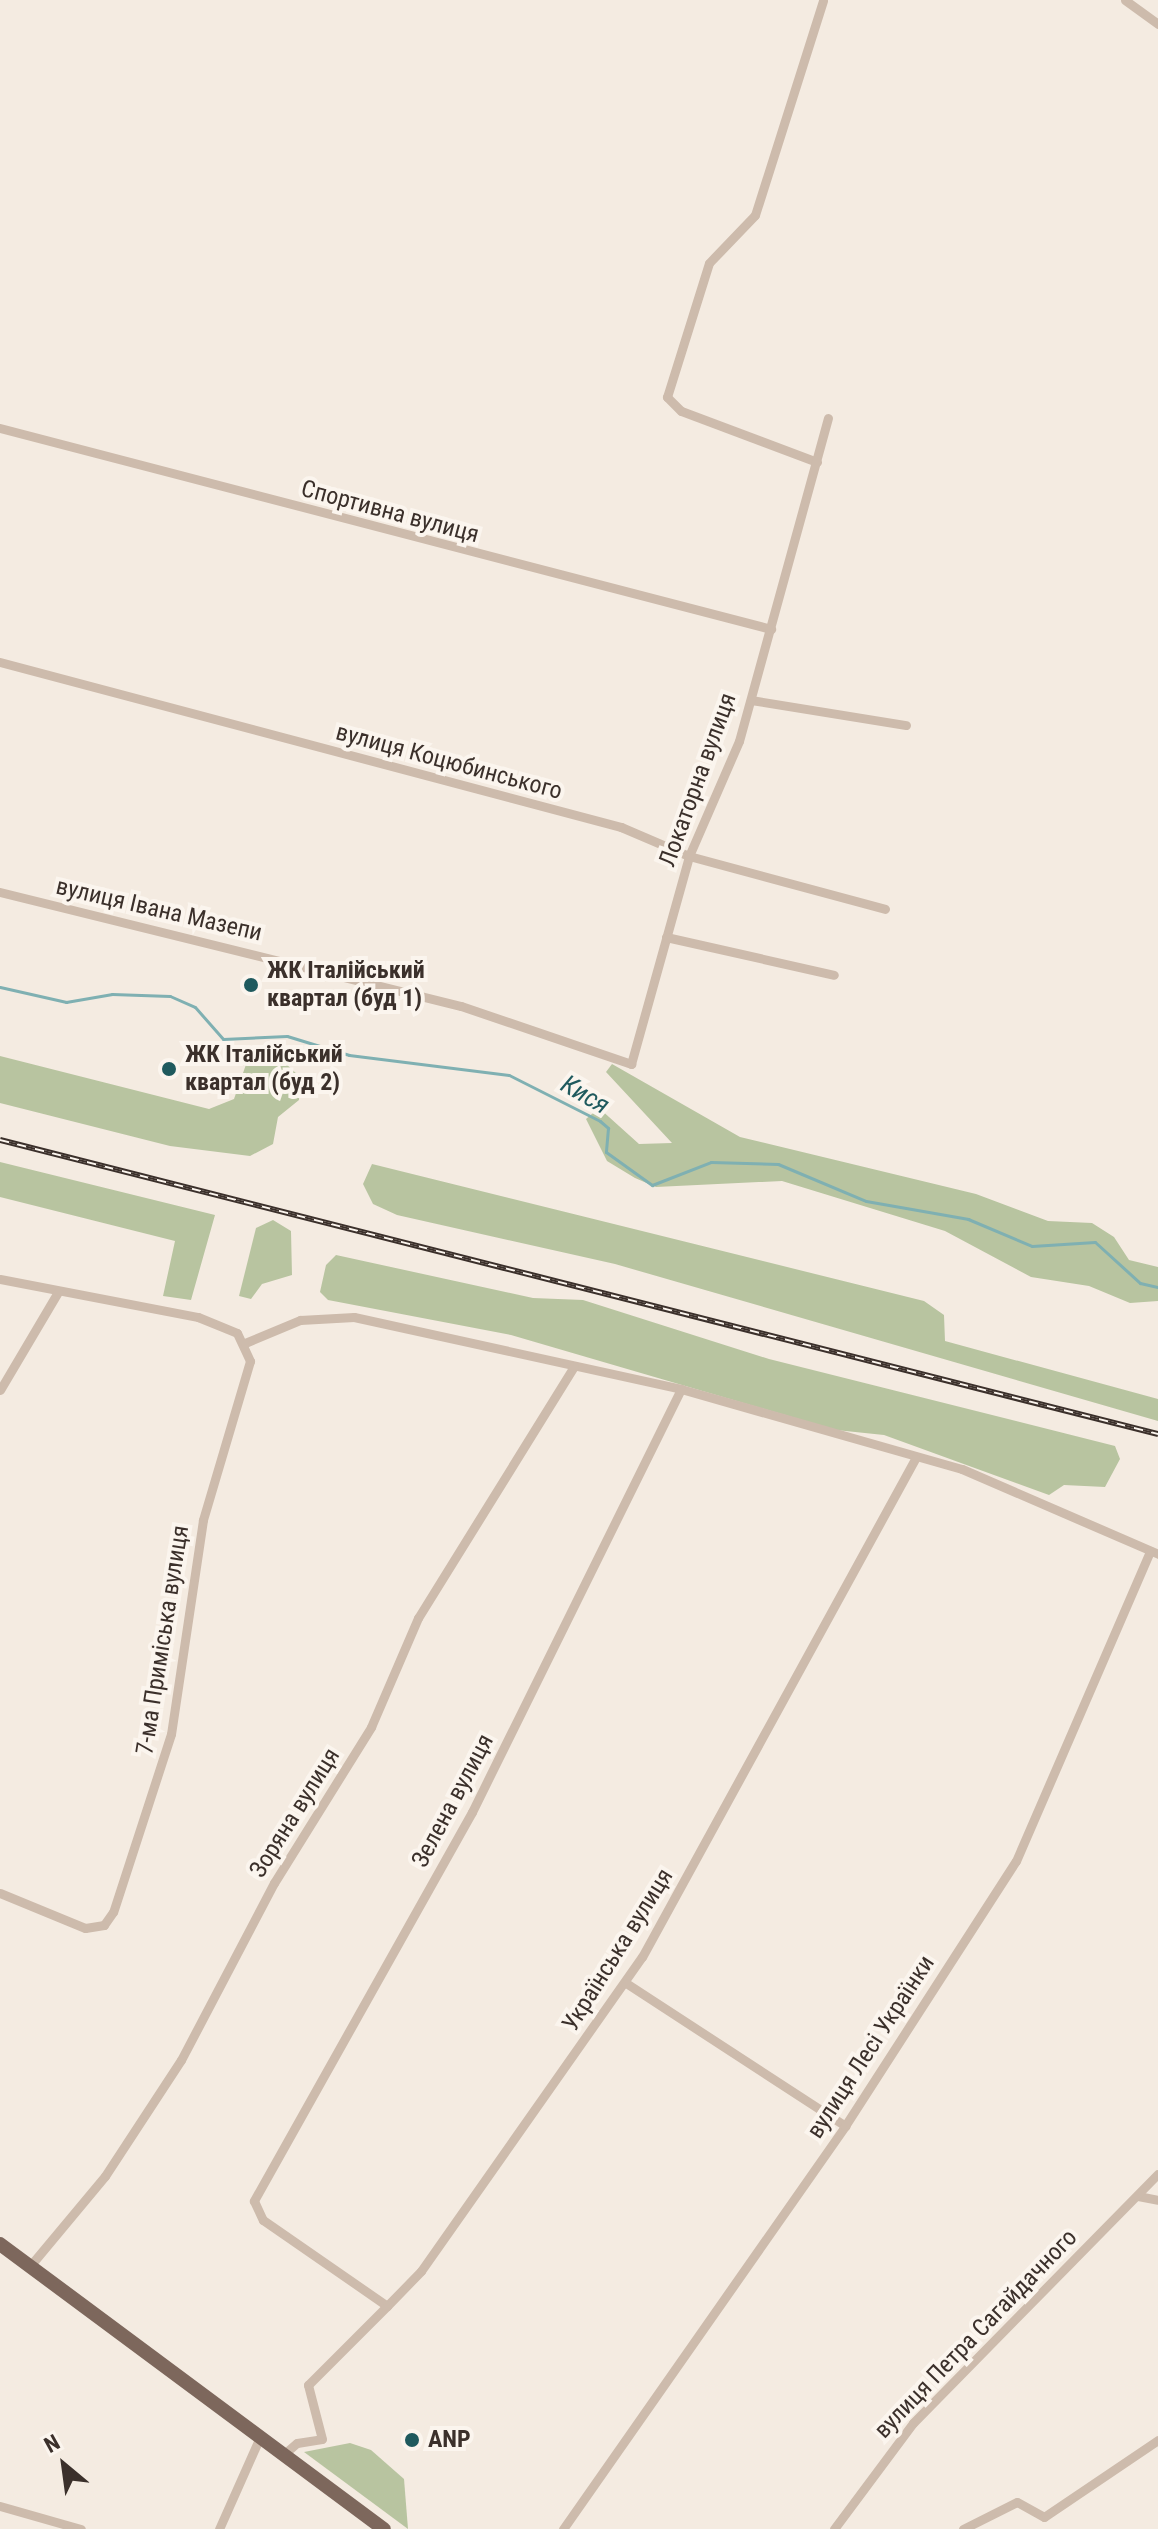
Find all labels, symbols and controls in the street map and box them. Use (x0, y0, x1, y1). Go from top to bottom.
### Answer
street label: Спортивна вулиця (298, 474, 482, 550)
street label: Локаторна вулиця (653, 689, 743, 871)
street label: вулиця Коцюбинського (333, 718, 565, 806)
street label: вулиця Івана Мазепи (53, 872, 265, 948)
place label: ЖК Італійський квартал (буд 1) (267, 957, 425, 1013)
marker: ЖК Італійський квартал (буд 1) (242, 976, 260, 994)
place label: ЖК Італійський квартал (буд 2) (185, 1041, 343, 1097)
marker: ЖК Італійський квартал (буд 2) (160, 1060, 178, 1078)
water label: Кися (555, 1069, 615, 1121)
street label: 7-ма Приміська вулиця (131, 1523, 195, 1757)
street label: Зелена вулиця (406, 1730, 500, 1872)
street label: Зоряна вулиця (244, 1743, 346, 1883)
street label: Українська вулиця (556, 1863, 680, 2037)
street label: вулиця Лесі Українки (801, 1950, 941, 2144)
street label: вулиця Петра Сагайдачного (869, 2223, 1083, 2445)
north arrow (24, 2425, 104, 2505)
place label: ANP (428, 2426, 471, 2454)
text: N (40, 2429, 64, 2458)
marker: ANP (403, 2431, 421, 2449)

